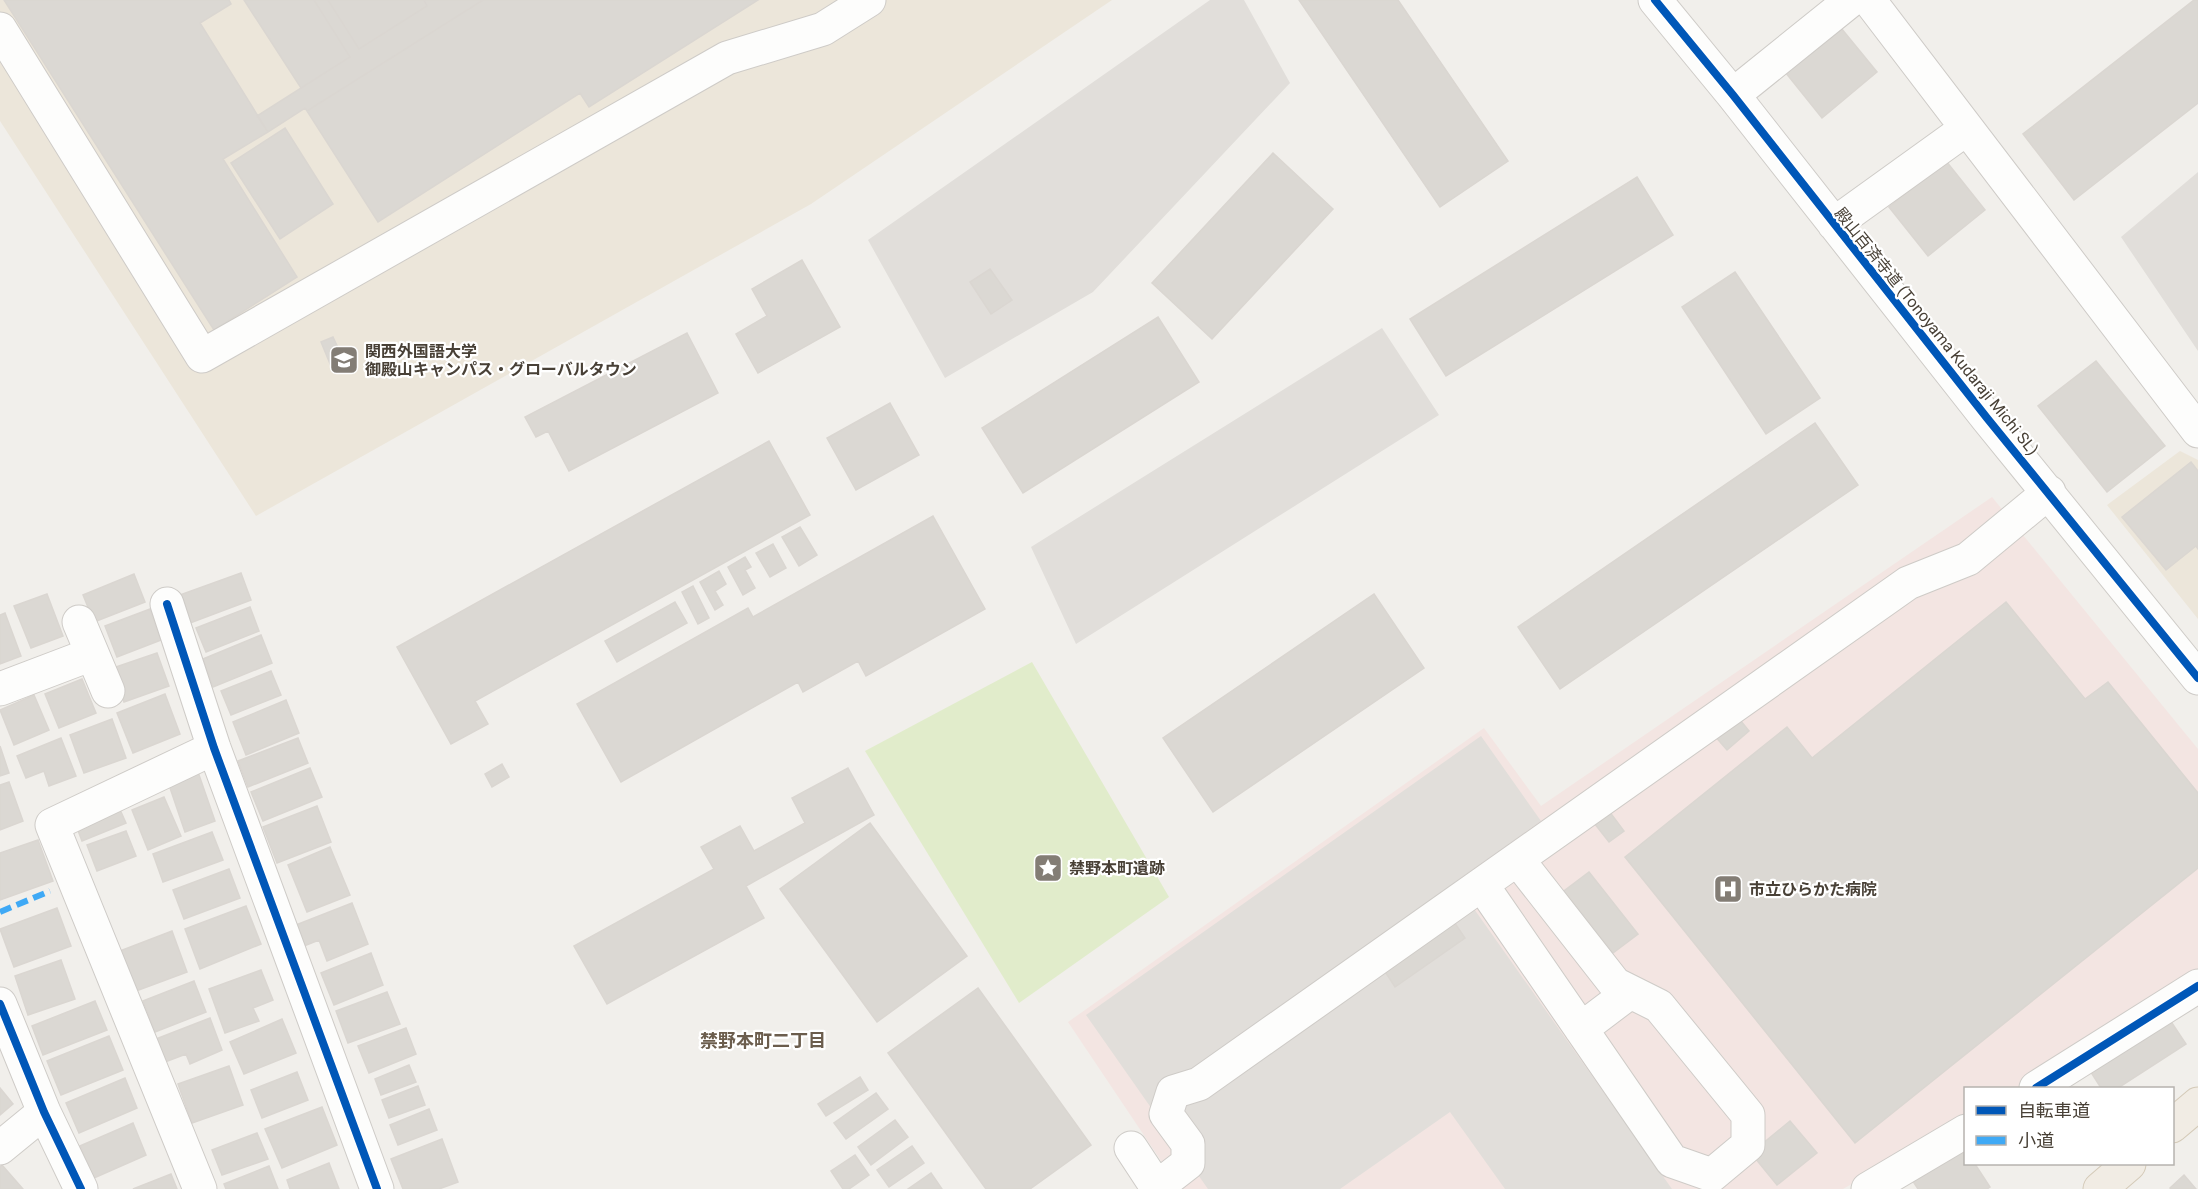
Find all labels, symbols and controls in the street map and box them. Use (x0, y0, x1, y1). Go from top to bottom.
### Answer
street label: 殿山百済寺道 (Tonoyama Kudaraji Michi SL) (1831, 204, 2042, 459)
place label: 関西外国語大学 御殿山キャンパス・グローバルタウン (365, 342, 637, 379)
school or university icon: 関西外国語大学 御殿山キャンパス・グローバルタウン (328, 344, 360, 376)
place icon: 禁野本町遺跡 (1032, 852, 1064, 884)
place label: 禁野本町遺跡 (1069, 859, 1165, 878)
hospital icon: 市立ひらかた病院 (1712, 873, 1744, 905)
place label: 市立ひらかた病院 (1749, 880, 1877, 899)
district label: 禁野本町二丁目 (700, 1030, 826, 1051)
legend (1964, 1087, 2174, 1165)
text: 自転車道 (2018, 1100, 2090, 1121)
text: 小道 (2018, 1130, 2054, 1151)

